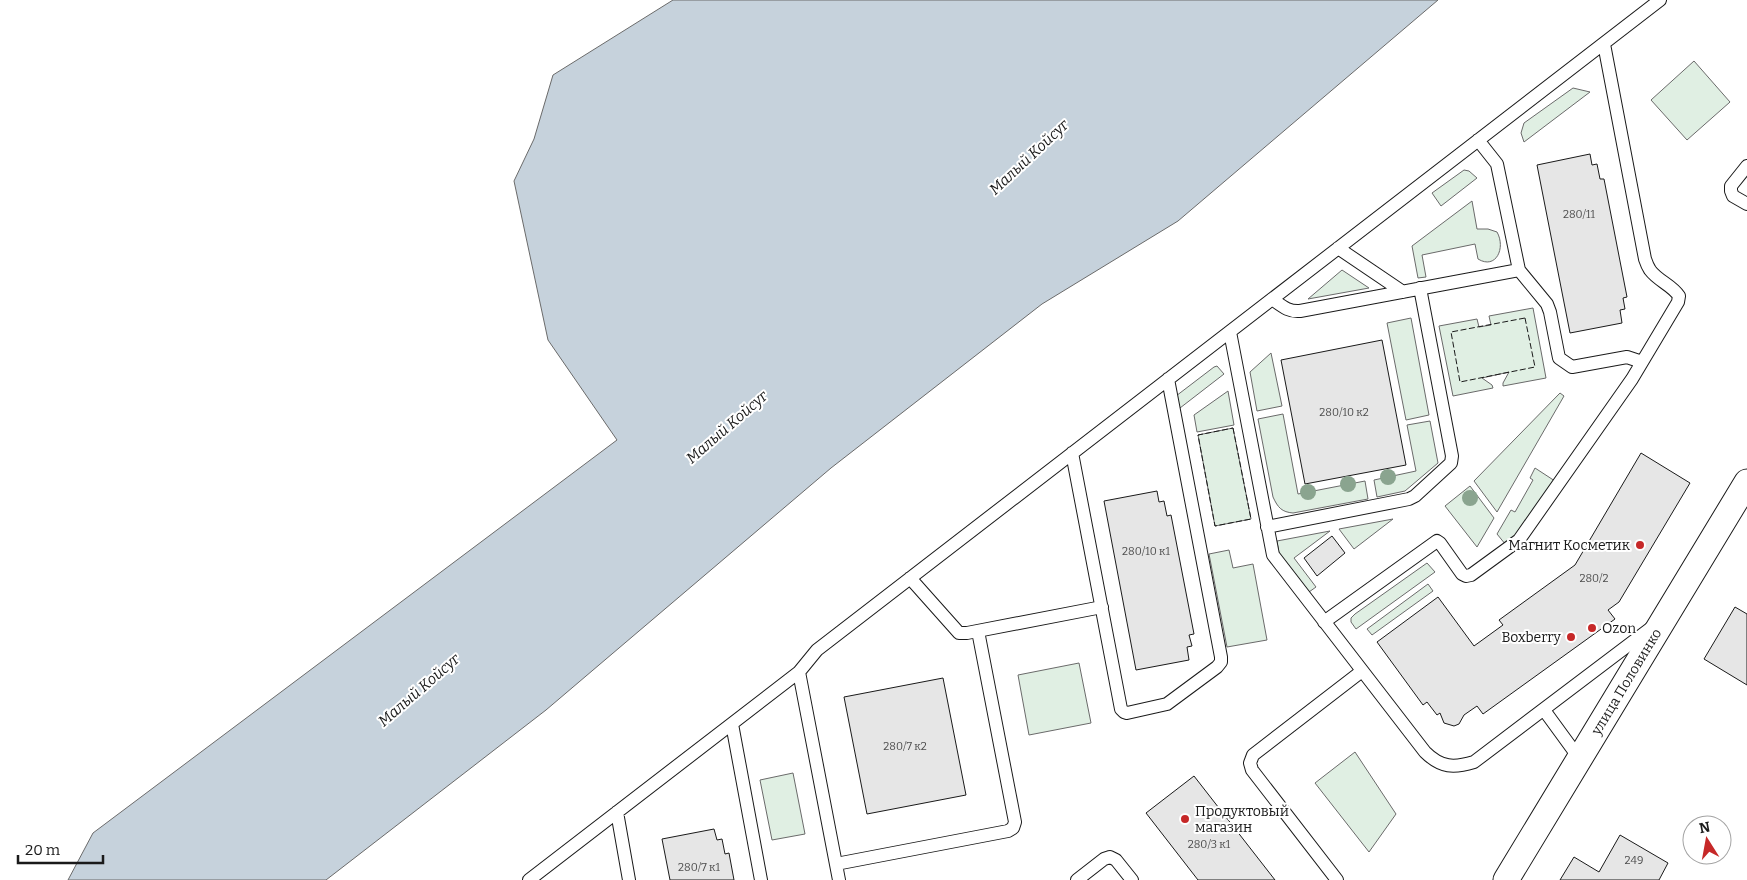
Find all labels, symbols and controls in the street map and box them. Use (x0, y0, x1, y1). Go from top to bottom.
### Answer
water label: Малый Койсуг (986, 115, 1073, 198)
house number: 280/11 (1563, 208, 1596, 221)
water label: Малый Койсуг (683, 386, 772, 467)
house number: 280/10 к2 (1319, 406, 1369, 419)
place label: Магнит Косметик (1508, 537, 1631, 554)
marker: Магнит Косметик (1634, 539, 1646, 551)
house number: 280/10 к1 (1122, 545, 1170, 558)
house number: 280/2 (1579, 572, 1609, 585)
place label: Ozon (1602, 620, 1636, 637)
marker: Ozon (1586, 622, 1598, 634)
street label: улица Половинко (1587, 626, 1665, 739)
place label: Boxberry (1502, 629, 1562, 646)
marker: Boxberry (1565, 631, 1577, 643)
water label: Малый Койсуг (375, 649, 464, 730)
house number: 280/7 к2 (883, 740, 927, 753)
place label: Продуктовый магазин (1195, 803, 1289, 836)
marker: Продуктовый магазин (1179, 813, 1191, 825)
north arrow (1682, 815, 1732, 865)
text: N (1698, 818, 1712, 837)
scale bar (18, 832, 102, 864)
house number: 280/3 к1 (1188, 838, 1231, 851)
text: 20 m (25, 841, 61, 859)
house number: 249 (1625, 854, 1643, 867)
house number: 280/7 к1 (678, 861, 720, 874)

